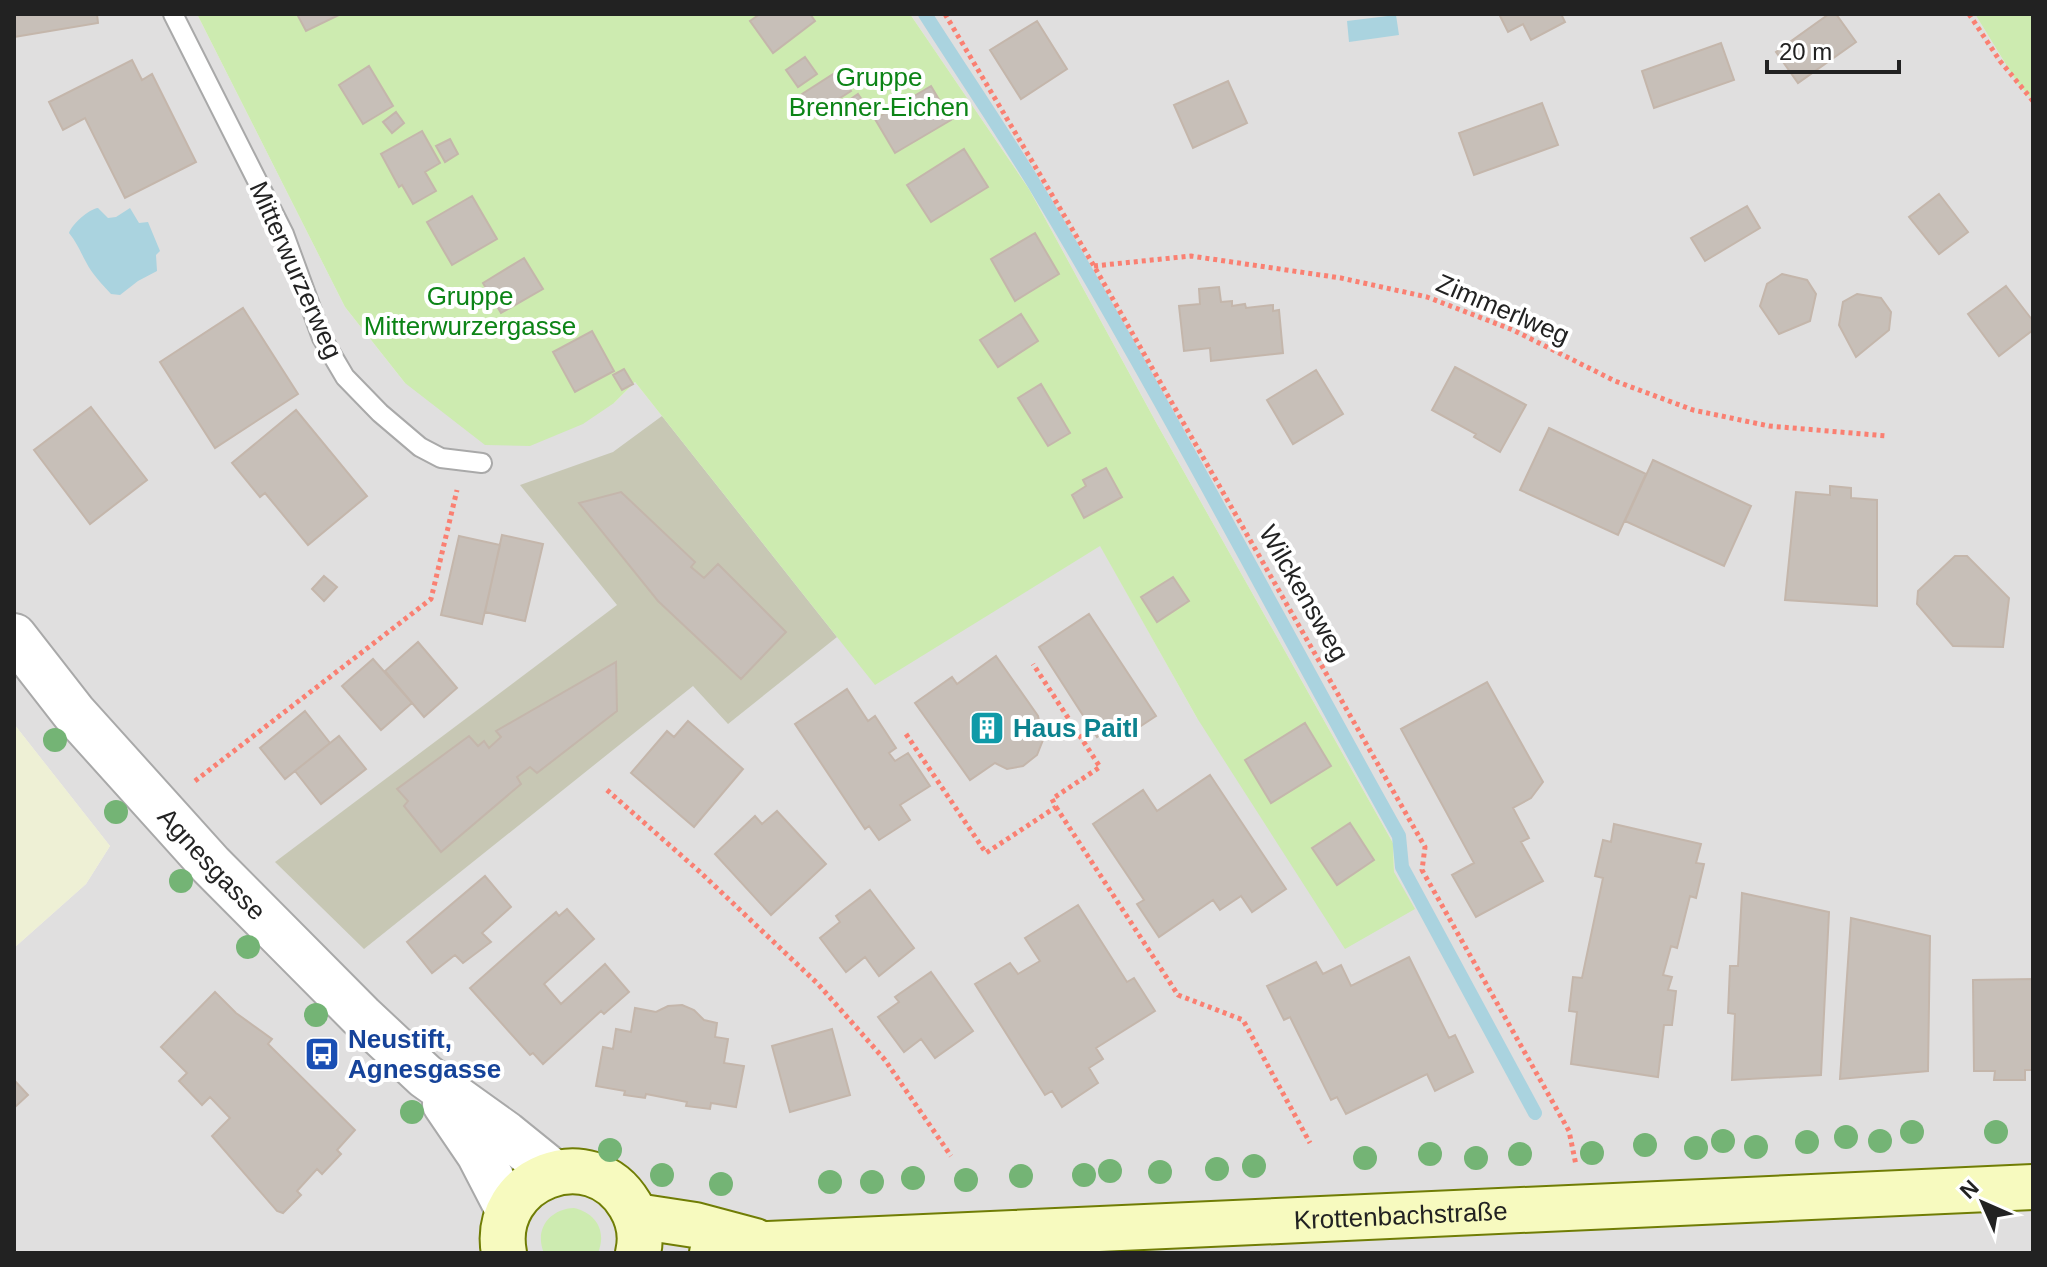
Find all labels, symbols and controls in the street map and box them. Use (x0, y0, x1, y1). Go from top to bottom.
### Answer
scale bar (1767, 24, 1899, 74)
text: 20 m (1779, 38, 1832, 65)
park label: Gruppe Brenner-Eichen (789, 62, 969, 122)
street label: Mitterwurzerweg (244, 177, 348, 363)
street label: Zimmerlweg (1432, 268, 1574, 350)
park label: Gruppe Mitterwurzergasse (364, 281, 576, 341)
street label: Wilckensweg (1253, 520, 1355, 666)
building icon: Haus Paitl (968, 709, 1006, 747)
place label: Haus Paitl (1013, 713, 1139, 743)
street label: Agnesgasse (152, 802, 272, 926)
place label: Neustift, Agnesgasse (348, 1024, 501, 1084)
bus stop icon: Neustift, Agnesgasse (303, 1035, 341, 1073)
north arrow (1943, 1163, 2023, 1243)
text: N (1955, 1175, 1984, 1204)
street label: Krottenbachstraße (1293, 1196, 1508, 1235)

